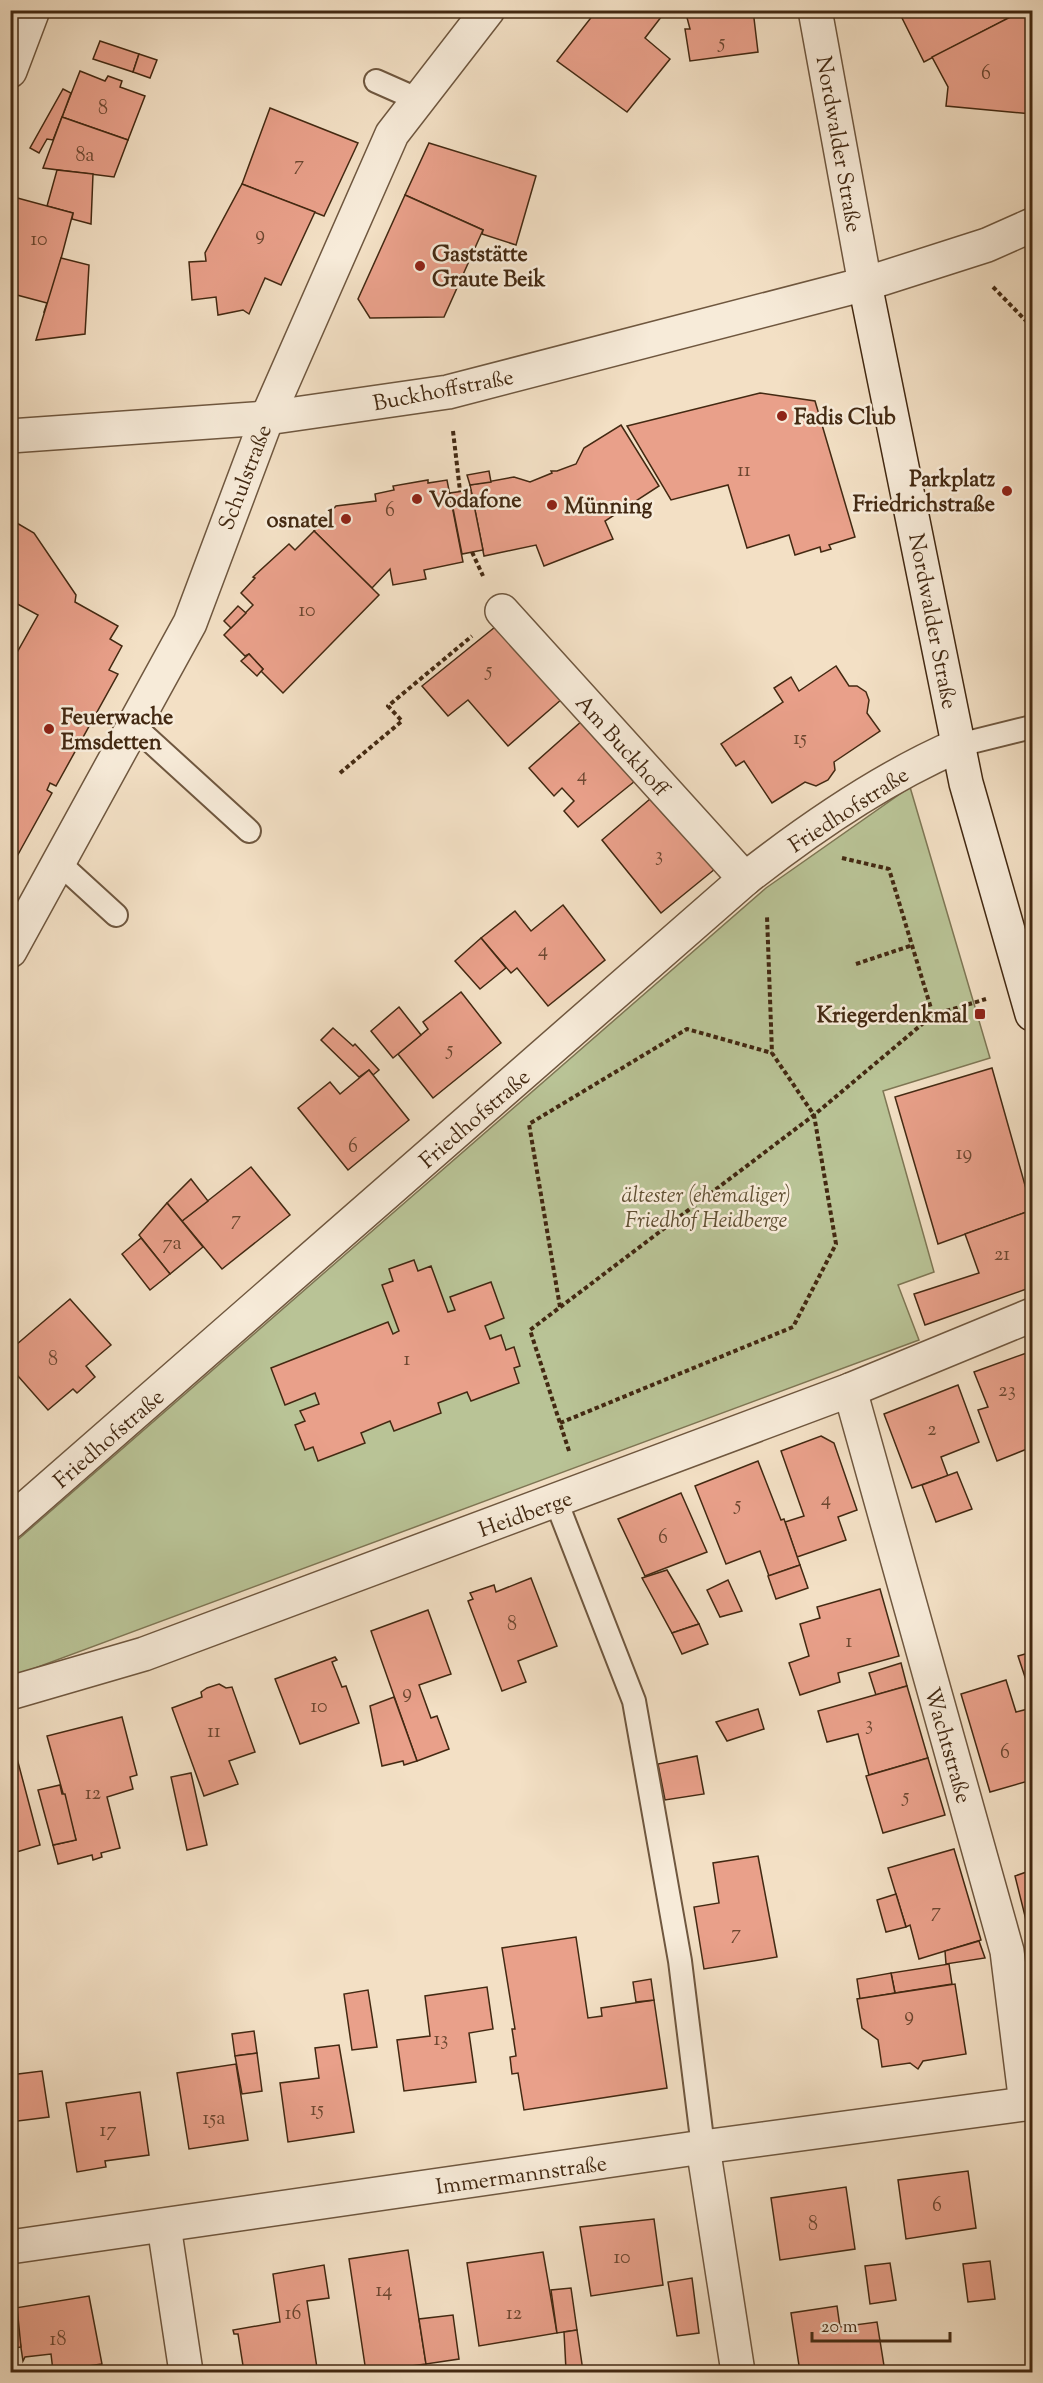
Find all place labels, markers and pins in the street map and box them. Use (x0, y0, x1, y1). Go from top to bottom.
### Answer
place label: Gaststätte Graute Beik (432, 240, 546, 297)
marker: Gaststätte Graute Beik (413, 259, 427, 273)
place label: Fadis Club (794, 403, 896, 435)
marker: Fadis Club (775, 409, 789, 423)
place label: Parkplatz Friedrichstraße (853, 465, 996, 522)
marker: Parkplatz Friedrichstraße (1000, 484, 1014, 498)
place label: Vodafone (429, 486, 521, 518)
marker: Vodafone (410, 492, 424, 506)
place label: Münning (564, 492, 653, 524)
marker: Münning (545, 498, 559, 512)
place label: osnatel (267, 506, 335, 538)
marker: osnatel (339, 512, 353, 526)
place label: Feuerwache Emsdetten (61, 703, 173, 760)
marker: Feuerwache Emsdetten (42, 722, 56, 736)
place label: Kriegerdenkmal (817, 1001, 969, 1033)
marker: Kriegerdenkmal (973, 1007, 987, 1021)

